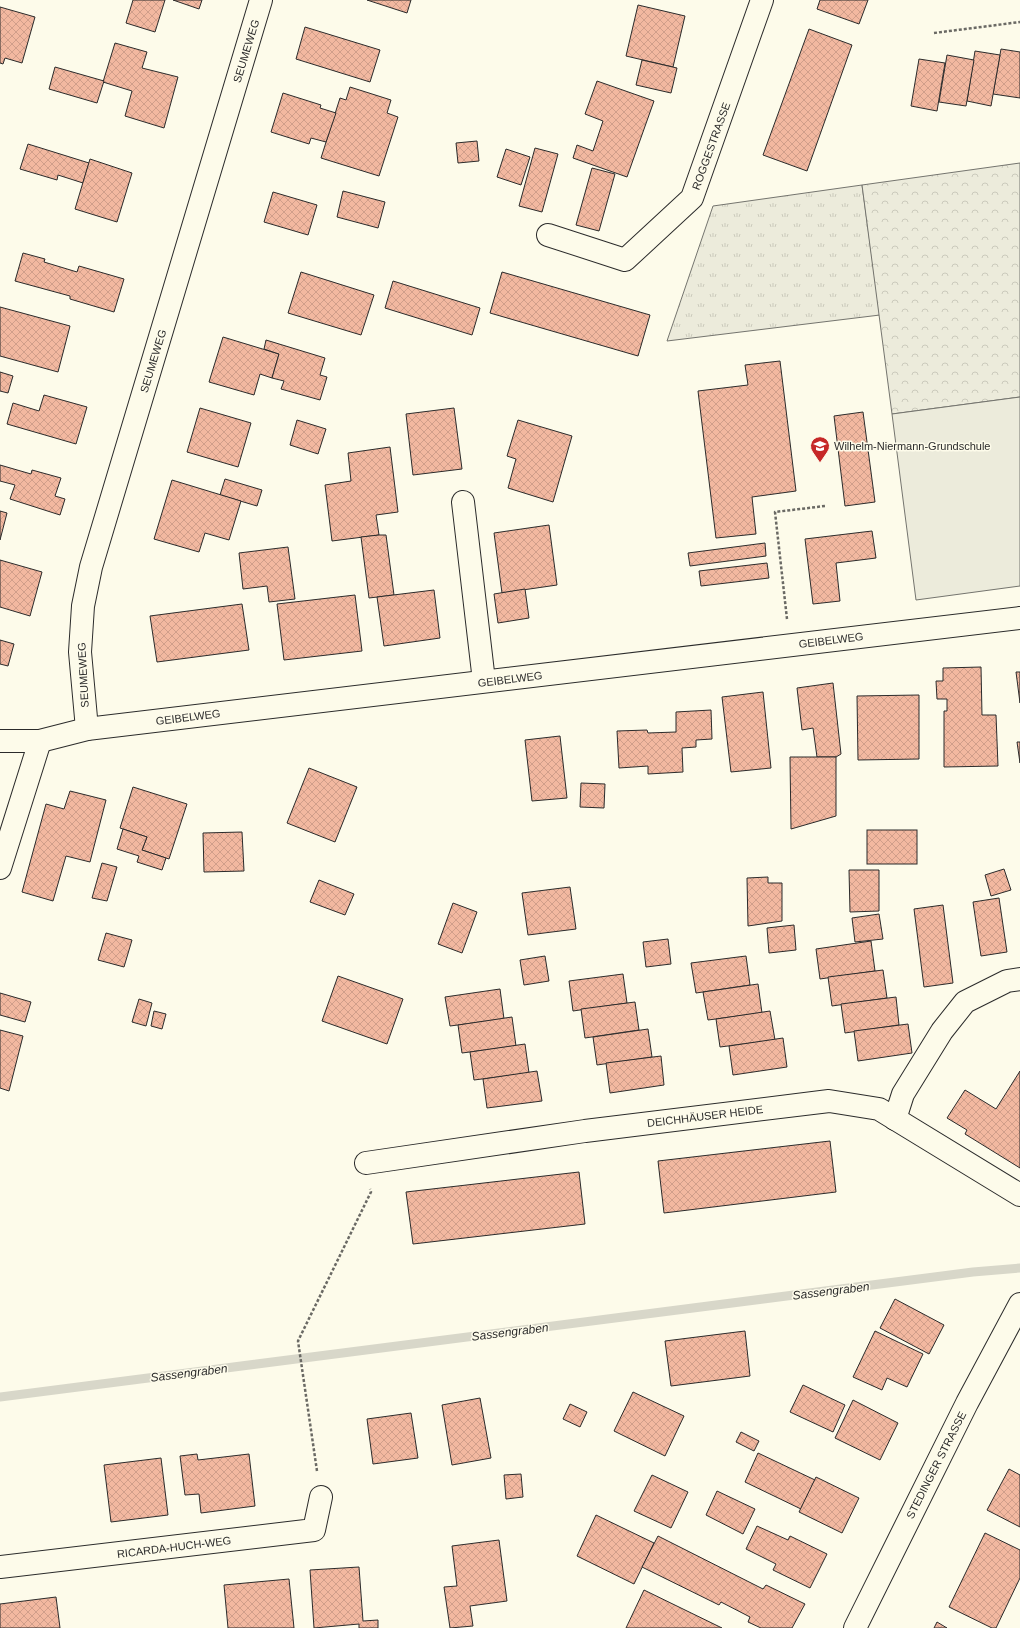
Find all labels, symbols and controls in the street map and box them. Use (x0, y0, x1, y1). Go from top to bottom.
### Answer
street label: SEUMEWEG (231, 18, 261, 84)
street label: ROGGESTRASSE (690, 101, 732, 191)
street label: SEUMEWEG (138, 328, 168, 394)
school or university icon: Wilhelm-Niermann-Grundschule (809, 435, 831, 463)
place label: Wilhelm-Niermann-Grundschule (834, 440, 991, 452)
street label: GEIBELWEG (798, 630, 864, 650)
street label: SEUMEWEG (75, 642, 91, 708)
street label: GEIBELWEG (477, 669, 543, 689)
street label: GEIBELWEG (155, 707, 221, 727)
street label: DEICHHÄUSER HEIDE (646, 1103, 764, 1129)
water label: Sassengraben (792, 1279, 871, 1303)
water label: Sassengraben (471, 1320, 550, 1344)
water label: Sassengraben (150, 1361, 229, 1385)
street label: STEDINGER STRASSE (904, 1409, 968, 1521)
street label: RICARDA-HUCH-WEG (116, 1534, 232, 1560)

